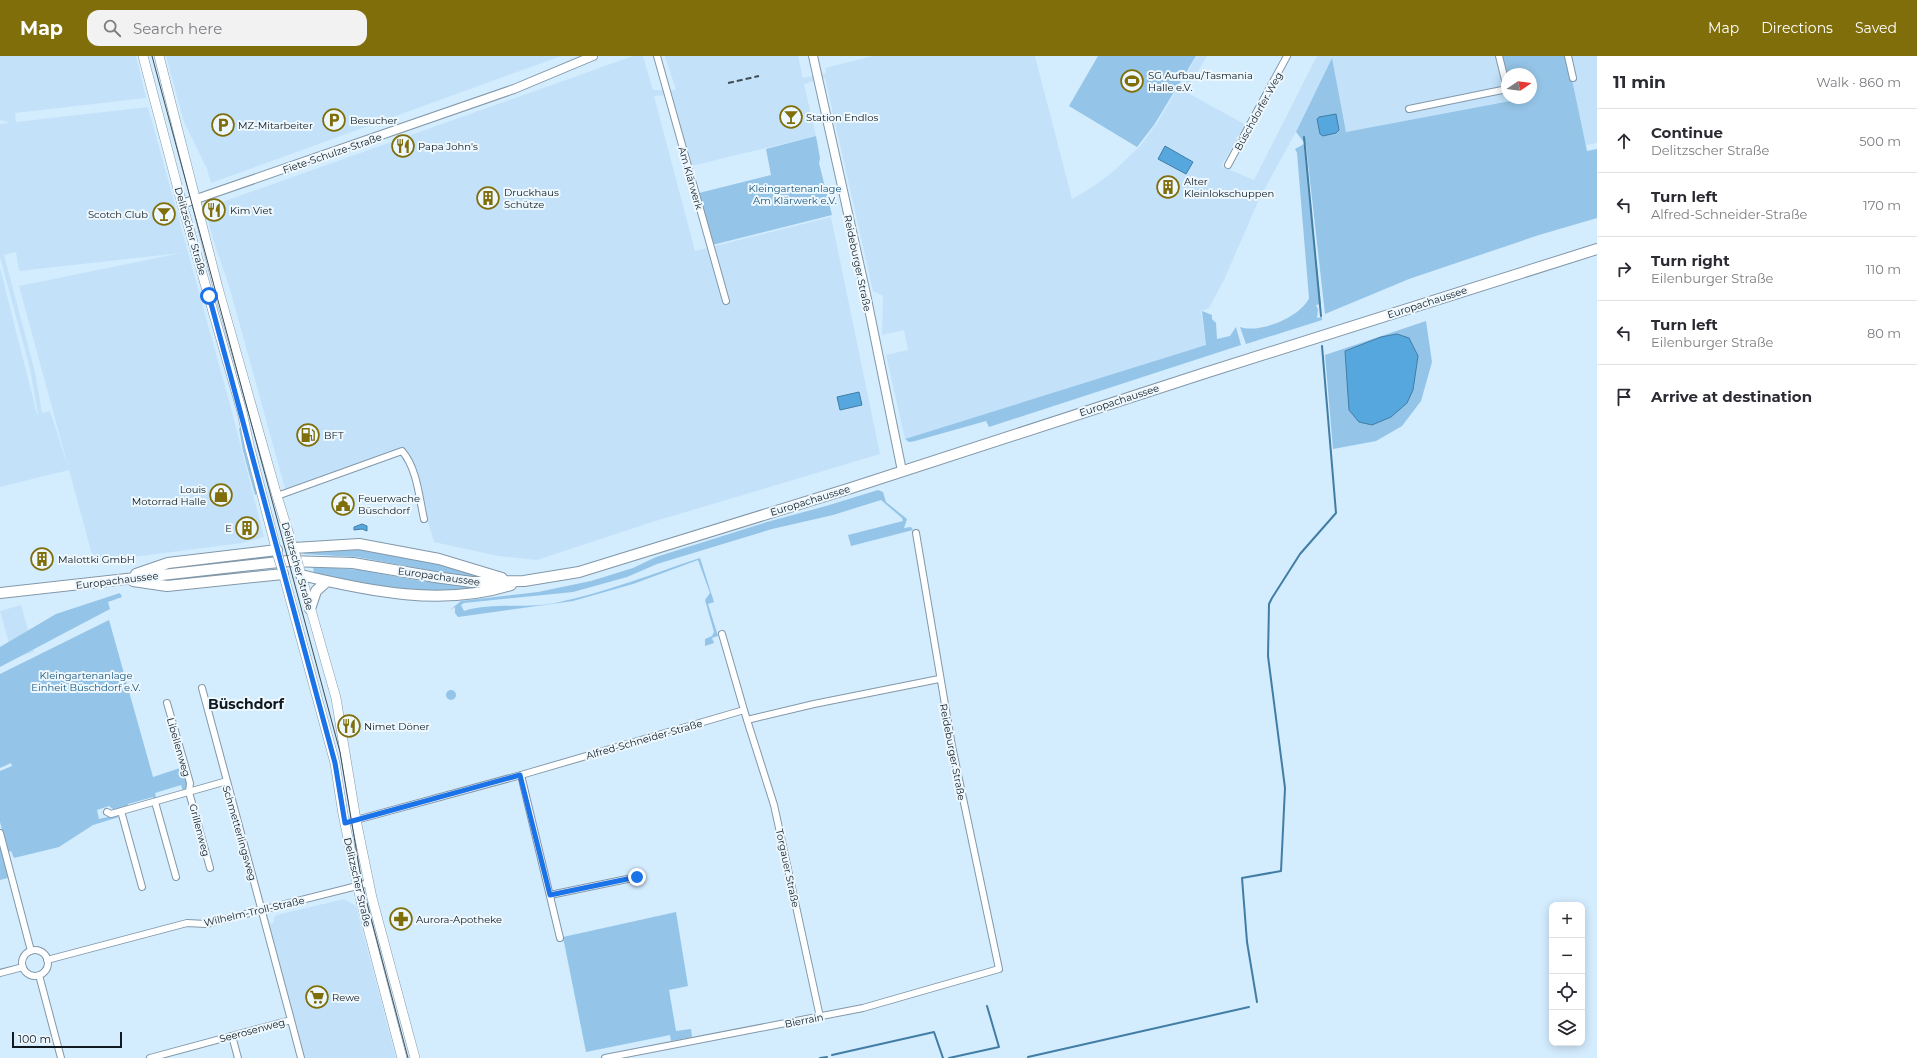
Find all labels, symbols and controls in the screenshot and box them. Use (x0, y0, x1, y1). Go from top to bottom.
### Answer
search box (87, 10, 367, 46)
text: Map (20, 17, 63, 40)
icon: search (101, 17, 123, 39)
text: Search here (133, 19, 222, 38)
text: Map (1708, 19, 1739, 37)
text: Directions (1761, 19, 1833, 37)
text: Saved (1855, 19, 1897, 37)
sports icon: SG Aufbau/Tasmania Halle e.V. (1119, 68, 1145, 94)
north arrow (1501, 68, 1537, 104)
place label: SG Aufbau/Tasmania Halle e.V. (1148, 69, 1253, 94)
street label: Büschdorfer Weg (1231, 70, 1285, 153)
text: 11 min (1613, 72, 1666, 92)
text: Walk · 860 m (1816, 74, 1901, 90)
bar icon: Station Endlos (778, 104, 804, 130)
parking icon: Besucher (321, 107, 347, 133)
place label: Station Endlos (806, 111, 878, 124)
parking icon: MZ-Mitarbeiter (210, 112, 236, 138)
place label: Besucher (350, 114, 398, 127)
place label: MZ-Mitarbeiter (238, 119, 313, 132)
text: Continue (1651, 123, 1723, 142)
street label: Fiete-Schulze-Straße (281, 130, 383, 177)
icon: ahead (1613, 130, 1635, 152)
restaurant icon: Papa John's (390, 133, 416, 159)
text: 500 m (1859, 133, 1901, 149)
place label: Papa John's (418, 140, 478, 153)
text: Delitzscher Straße (1651, 142, 1769, 158)
street label: Am Klärwerk (675, 145, 706, 211)
building icon: Alter Kleinlokschuppen (1155, 174, 1181, 200)
place label: Alter Kleinlokschuppen (1184, 175, 1274, 200)
park label: Kleingartenanlage Am Klärwerk e.V. (748, 182, 842, 207)
building icon: Druckhaus Schütze (475, 185, 501, 211)
street label: Delitzscher Straße (172, 186, 209, 277)
place label: Druckhaus Schütze (504, 186, 559, 211)
text: Turn left (1651, 187, 1718, 206)
icon: left (1613, 194, 1635, 216)
restaurant icon: Kim Viet (201, 197, 227, 223)
text: 170 m (1863, 197, 1901, 213)
bar icon: Scotch Club (151, 201, 177, 227)
place label: Kim Viet (230, 204, 273, 217)
text: Alfred-Schneider-Straße (1651, 206, 1807, 222)
place label: Scotch Club (88, 208, 148, 221)
street label: Reideburger Straße (841, 214, 874, 312)
text: Turn right (1651, 251, 1730, 270)
icon: right (1613, 258, 1635, 280)
text: 110 m (1866, 261, 1901, 277)
text: Eilenburger Straße (1651, 270, 1773, 286)
street label: Europachaussee (1386, 283, 1469, 321)
route start (200, 287, 218, 305)
text: Turn left (1651, 315, 1718, 334)
icon: left (1613, 322, 1635, 344)
text: 80 m (1867, 325, 1901, 341)
text: Eilenburger Straße (1651, 334, 1773, 350)
street label: Europachaussee (1078, 381, 1161, 419)
icon: arrive (1613, 386, 1635, 408)
text: Arrive at destination (1651, 387, 1812, 406)
fuel station icon: BFT (295, 422, 321, 448)
place label: BFT (324, 429, 344, 442)
shop icon: Louis Motorrad Halle (208, 482, 234, 508)
street label: Europachaussee (769, 482, 852, 519)
place label: Louis Motorrad Halle (132, 483, 206, 508)
public building icon: Feuerwache Büschdorf (330, 491, 356, 517)
place label: Feuerwache Büschdorf (358, 492, 420, 517)
building icon: E (234, 515, 260, 541)
street label: Delitzscher Straße (279, 521, 316, 612)
place label: E (225, 522, 232, 535)
building icon: Malottki GmbH (29, 546, 55, 572)
place label: Malottki GmbH (58, 553, 135, 566)
street label: Europachaussee (397, 564, 481, 589)
street label: Europachaussee (75, 569, 159, 592)
park label: Kleingartenanlage Einheit Büschdorf e.V. (31, 669, 141, 694)
district label: Büschdorf (208, 695, 285, 713)
street label: Reideburger Straße (937, 703, 968, 801)
restaurant icon: Nimet Döner (336, 713, 362, 739)
street label: Libellenweg (164, 716, 193, 778)
street label: Alfred-Schneider-Straße (585, 717, 704, 762)
place label: Nimet Döner (364, 720, 430, 733)
street label: Schmetterlingsweg (220, 784, 259, 882)
street label: Grillenweg (186, 802, 213, 858)
street label: Torgauer Straße (773, 828, 802, 909)
street label: Delitzscher Straße (341, 836, 374, 928)
route end (628, 868, 646, 886)
street label: Wilhelm-Troll-Straße (202, 894, 306, 929)
map controls (1549, 902, 1585, 1046)
button: + (1549, 902, 1585, 938)
pharmacy icon: Aurora-Apotheke (388, 906, 414, 932)
place label: Aurora-Apotheke (416, 913, 502, 926)
button: − (1549, 938, 1585, 974)
button: locate (1549, 974, 1585, 1010)
supermarket icon: Rewe (304, 984, 330, 1010)
place label: Rewe (332, 991, 360, 1004)
street label: Bierrain (784, 1010, 825, 1031)
button: layers (1549, 1010, 1585, 1046)
street label: Seerosenweg (218, 1015, 286, 1045)
scale bar (12, 1030, 122, 1049)
text: 100 m (18, 1032, 51, 1046)

